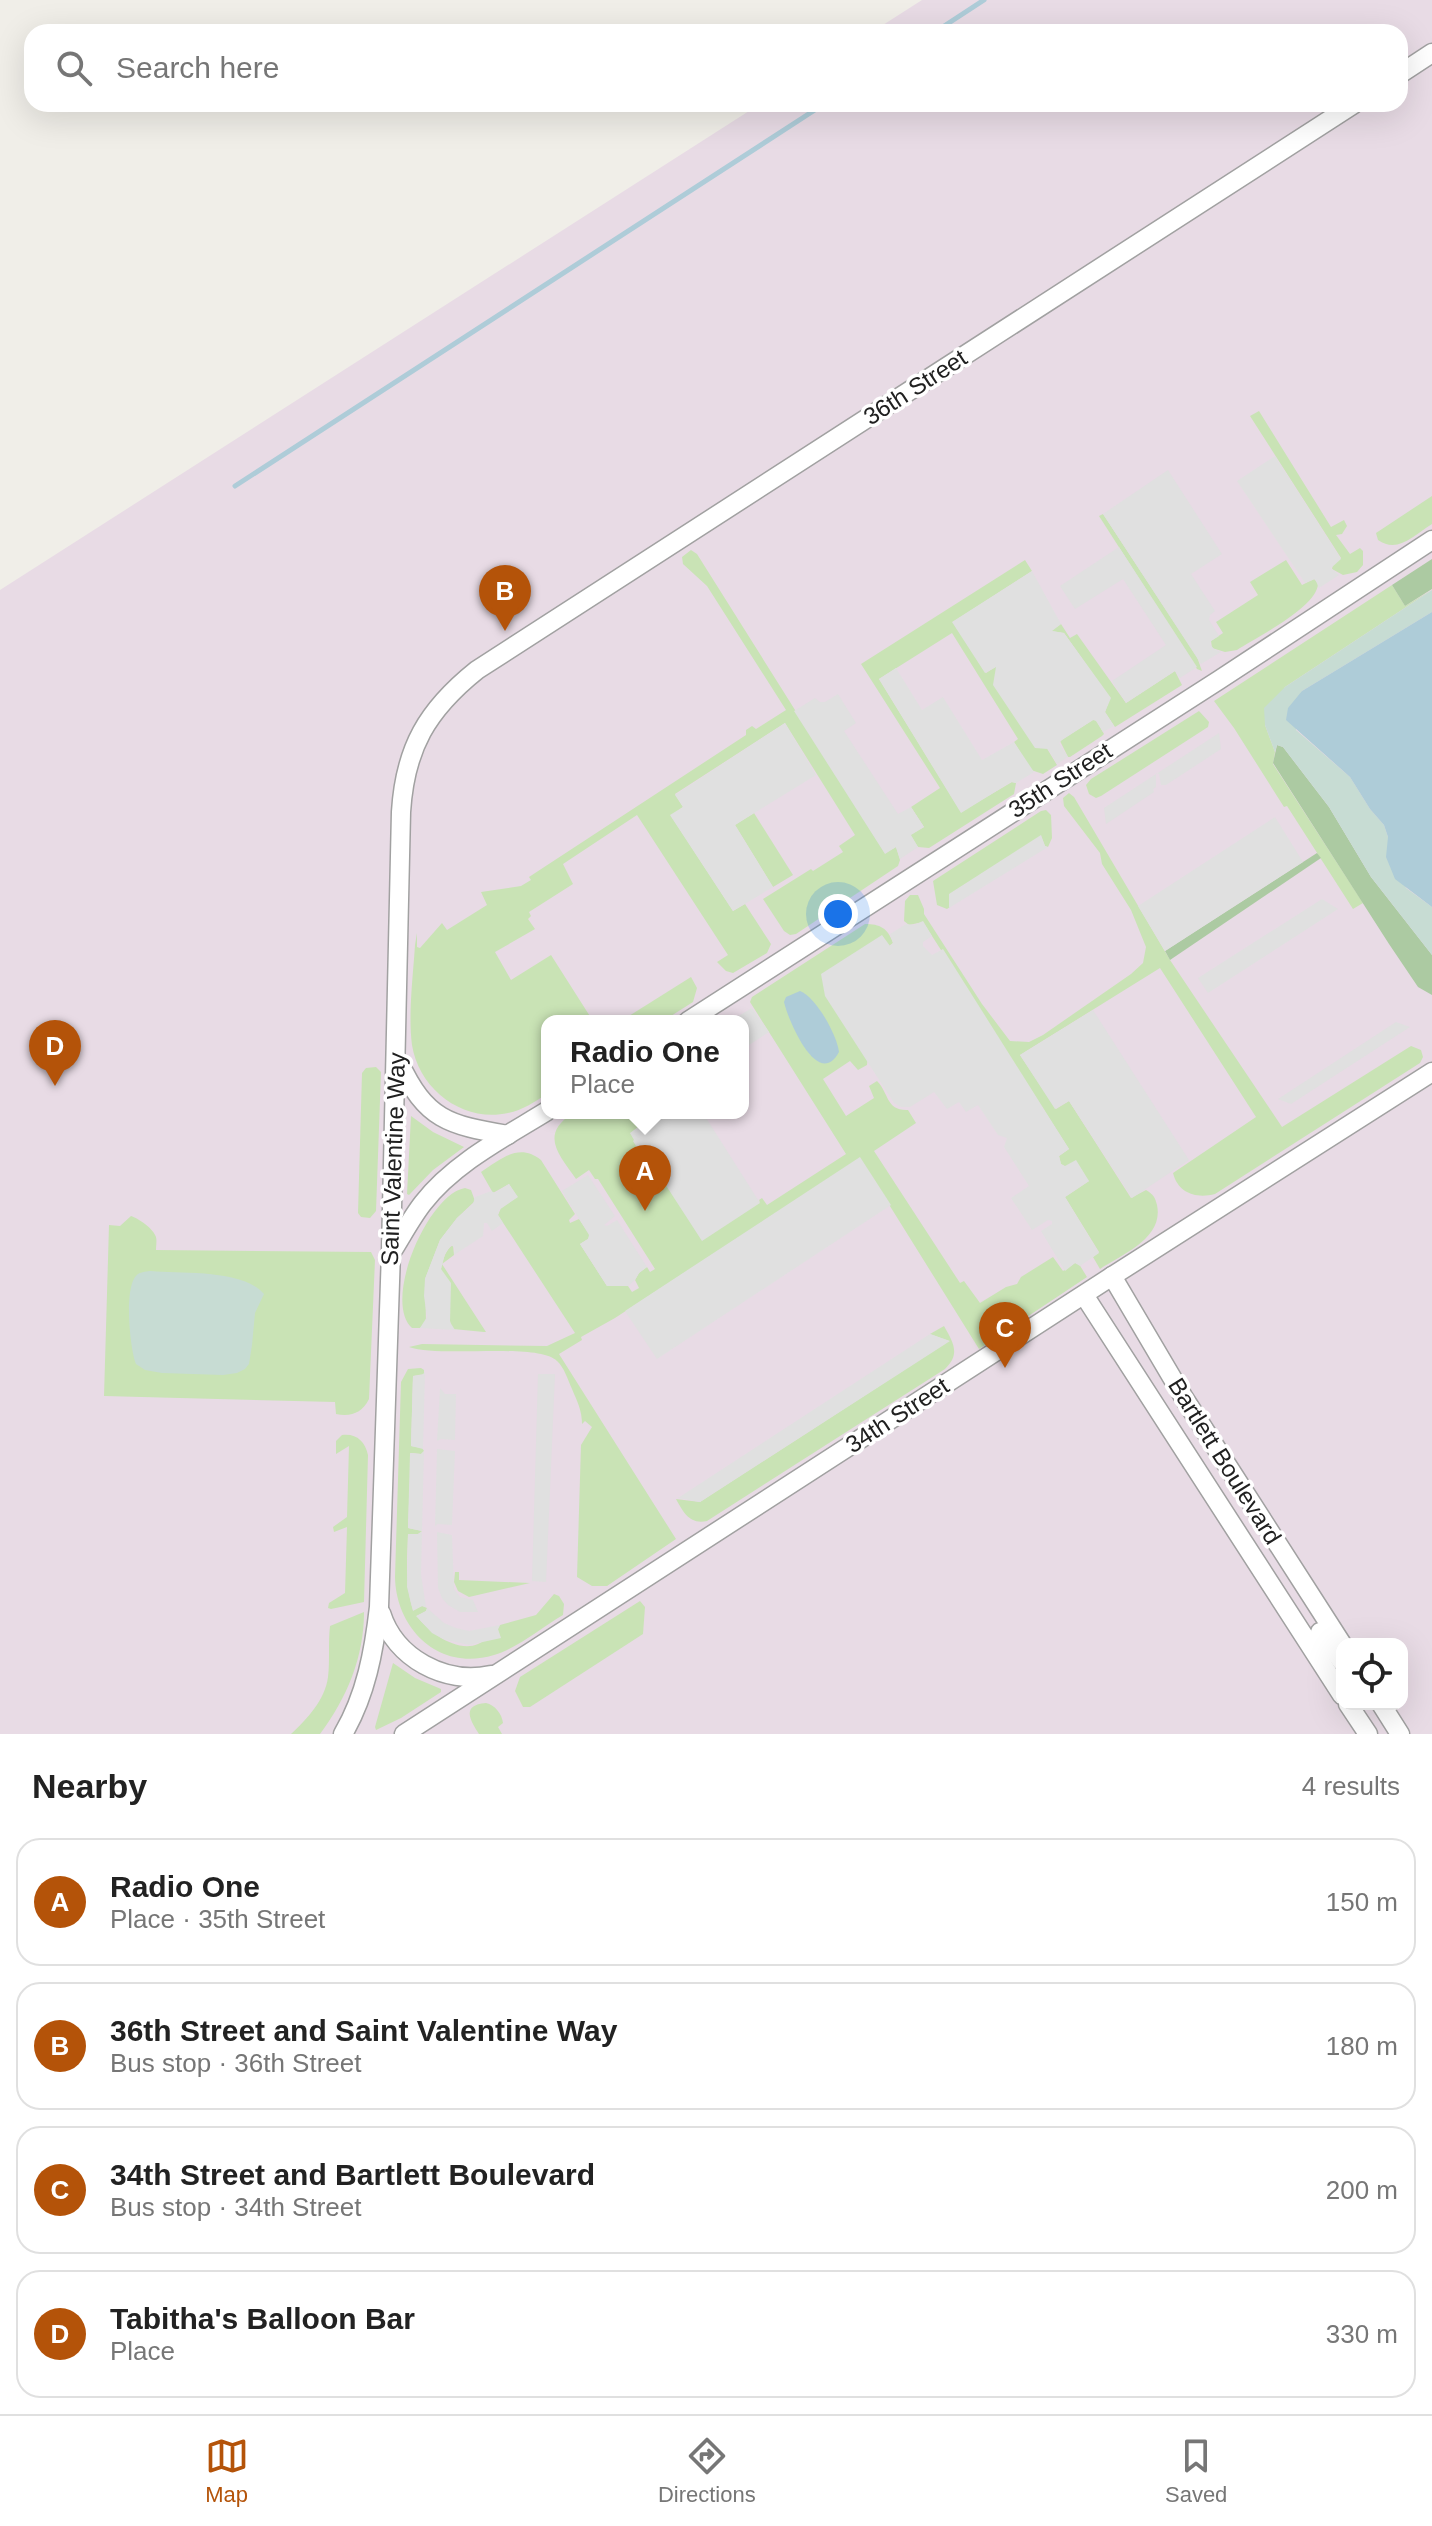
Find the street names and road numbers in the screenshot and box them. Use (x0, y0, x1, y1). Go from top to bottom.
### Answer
street label: 36th Street (858, 344, 972, 430)
street label: 35th Street (1003, 737, 1117, 823)
street label: Saint Valentine Way (376, 1052, 410, 1266)
street label: 34th Street (840, 1372, 954, 1458)
street label: Bartlett Boulevard (1163, 1373, 1287, 1549)

